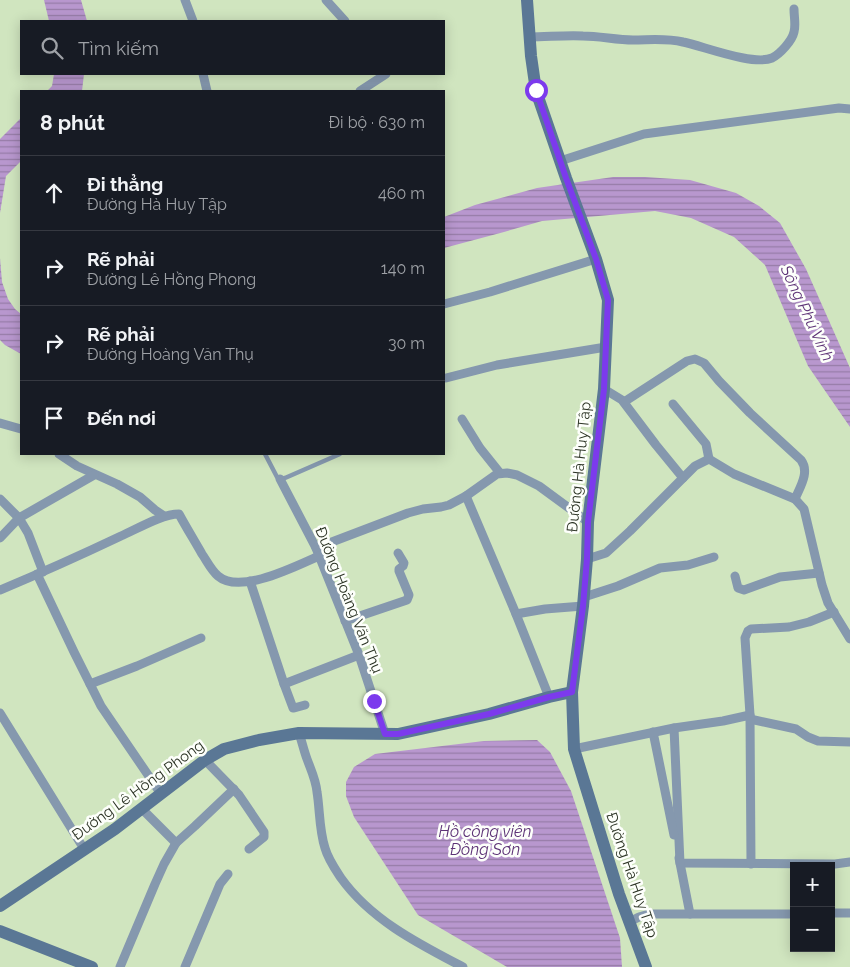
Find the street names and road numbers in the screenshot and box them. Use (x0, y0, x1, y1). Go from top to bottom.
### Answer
street label: Đường Hà Huy Tập (563, 401, 595, 533)
street label: Đường Hoàng Văn Thụ (311, 524, 387, 676)
street label: Đường Lê Hồng Phong (69, 736, 207, 844)
street label: Đường Hà Huy Tập (602, 810, 662, 940)

